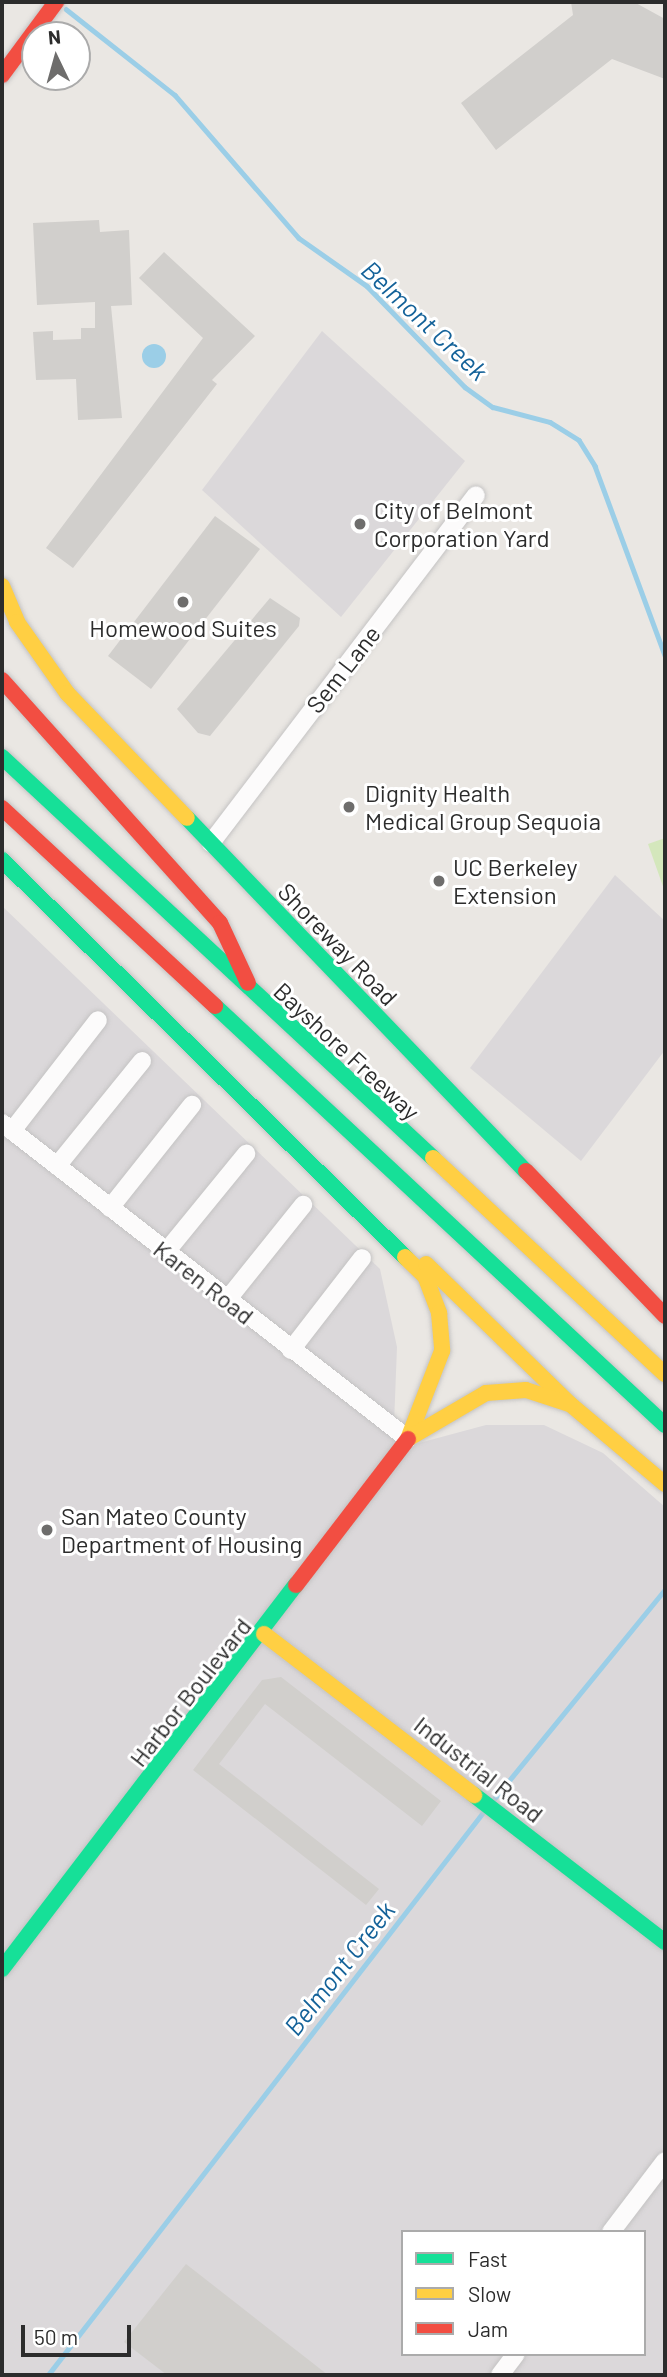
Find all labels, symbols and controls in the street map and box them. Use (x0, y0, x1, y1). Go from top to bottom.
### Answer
north arrow (21, 21, 91, 91)
text: N (47, 25, 62, 49)
water label: Belmont Creek (355, 254, 495, 386)
place label: City of Belmont Corporation Yard (374, 496, 550, 552)
marker: City of Belmont Corporation Yard (352, 516, 368, 532)
marker: Homewood Suites (175, 594, 191, 610)
place label: Homewood Suites (89, 614, 277, 642)
street label: Sem Lane (300, 620, 386, 718)
place label: Dignity Health Medical Group Sequoia (365, 779, 601, 835)
marker: Dignity Health Medical Group Sequoia (339, 797, 359, 817)
place label: UC Berkeley Extension (453, 853, 578, 909)
marker: UC Berkeley Extension (431, 873, 447, 889)
street label: Shoreway Road (272, 877, 404, 1011)
street label: Bayshore Freeway (268, 976, 426, 1126)
street label: Karen Road (148, 1234, 260, 1330)
place label: San Mateo County Department of Housing (61, 1502, 302, 1558)
marker: San Mateo County Department of Housing (39, 1522, 55, 1538)
street label: Harbor Boulevard (123, 1612, 257, 1772)
street label: Industrial Road (409, 1710, 549, 1828)
water label: Belmont Creek (277, 1895, 401, 2041)
legend (401, 2230, 646, 2356)
text: Fast (468, 2246, 508, 2271)
text: Slow (468, 2281, 511, 2306)
scale bar (24, 2310, 135, 2354)
text: Jam (468, 2316, 508, 2341)
text: 50 m (34, 2324, 78, 2349)

